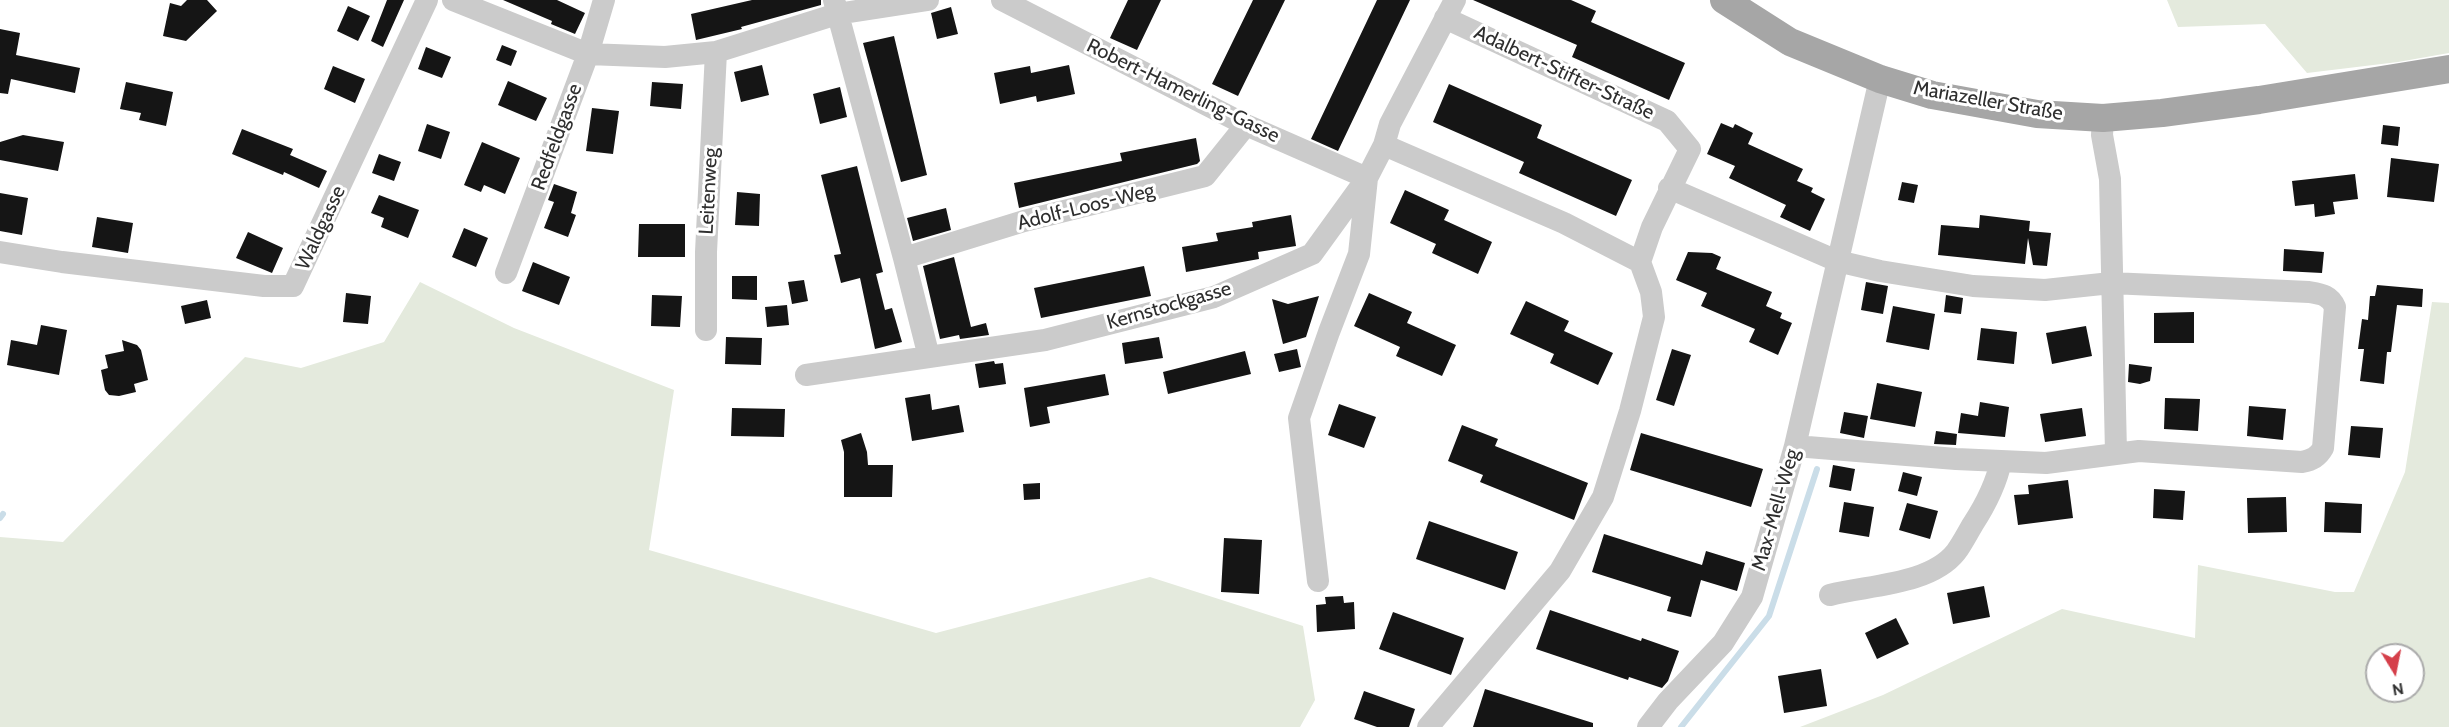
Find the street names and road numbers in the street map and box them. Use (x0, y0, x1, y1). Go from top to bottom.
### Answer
street label: Adalbert-Stifter-Straße (1470, 21, 1658, 125)
street label: Robert-Hamerling-Gasse (1083, 34, 1283, 148)
street label: Mariazeller Straße (1911, 76, 2065, 126)
street label: Redfeldgasse (527, 80, 587, 194)
street label: Leitenweg (695, 147, 723, 235)
street label: Adolf-Loos-Weg (1015, 178, 1157, 236)
street label: Waldgasse (291, 182, 351, 274)
street label: Kernstockgasse (1104, 277, 1234, 335)
street label: Max-Mell-Weg (1747, 446, 1805, 574)

